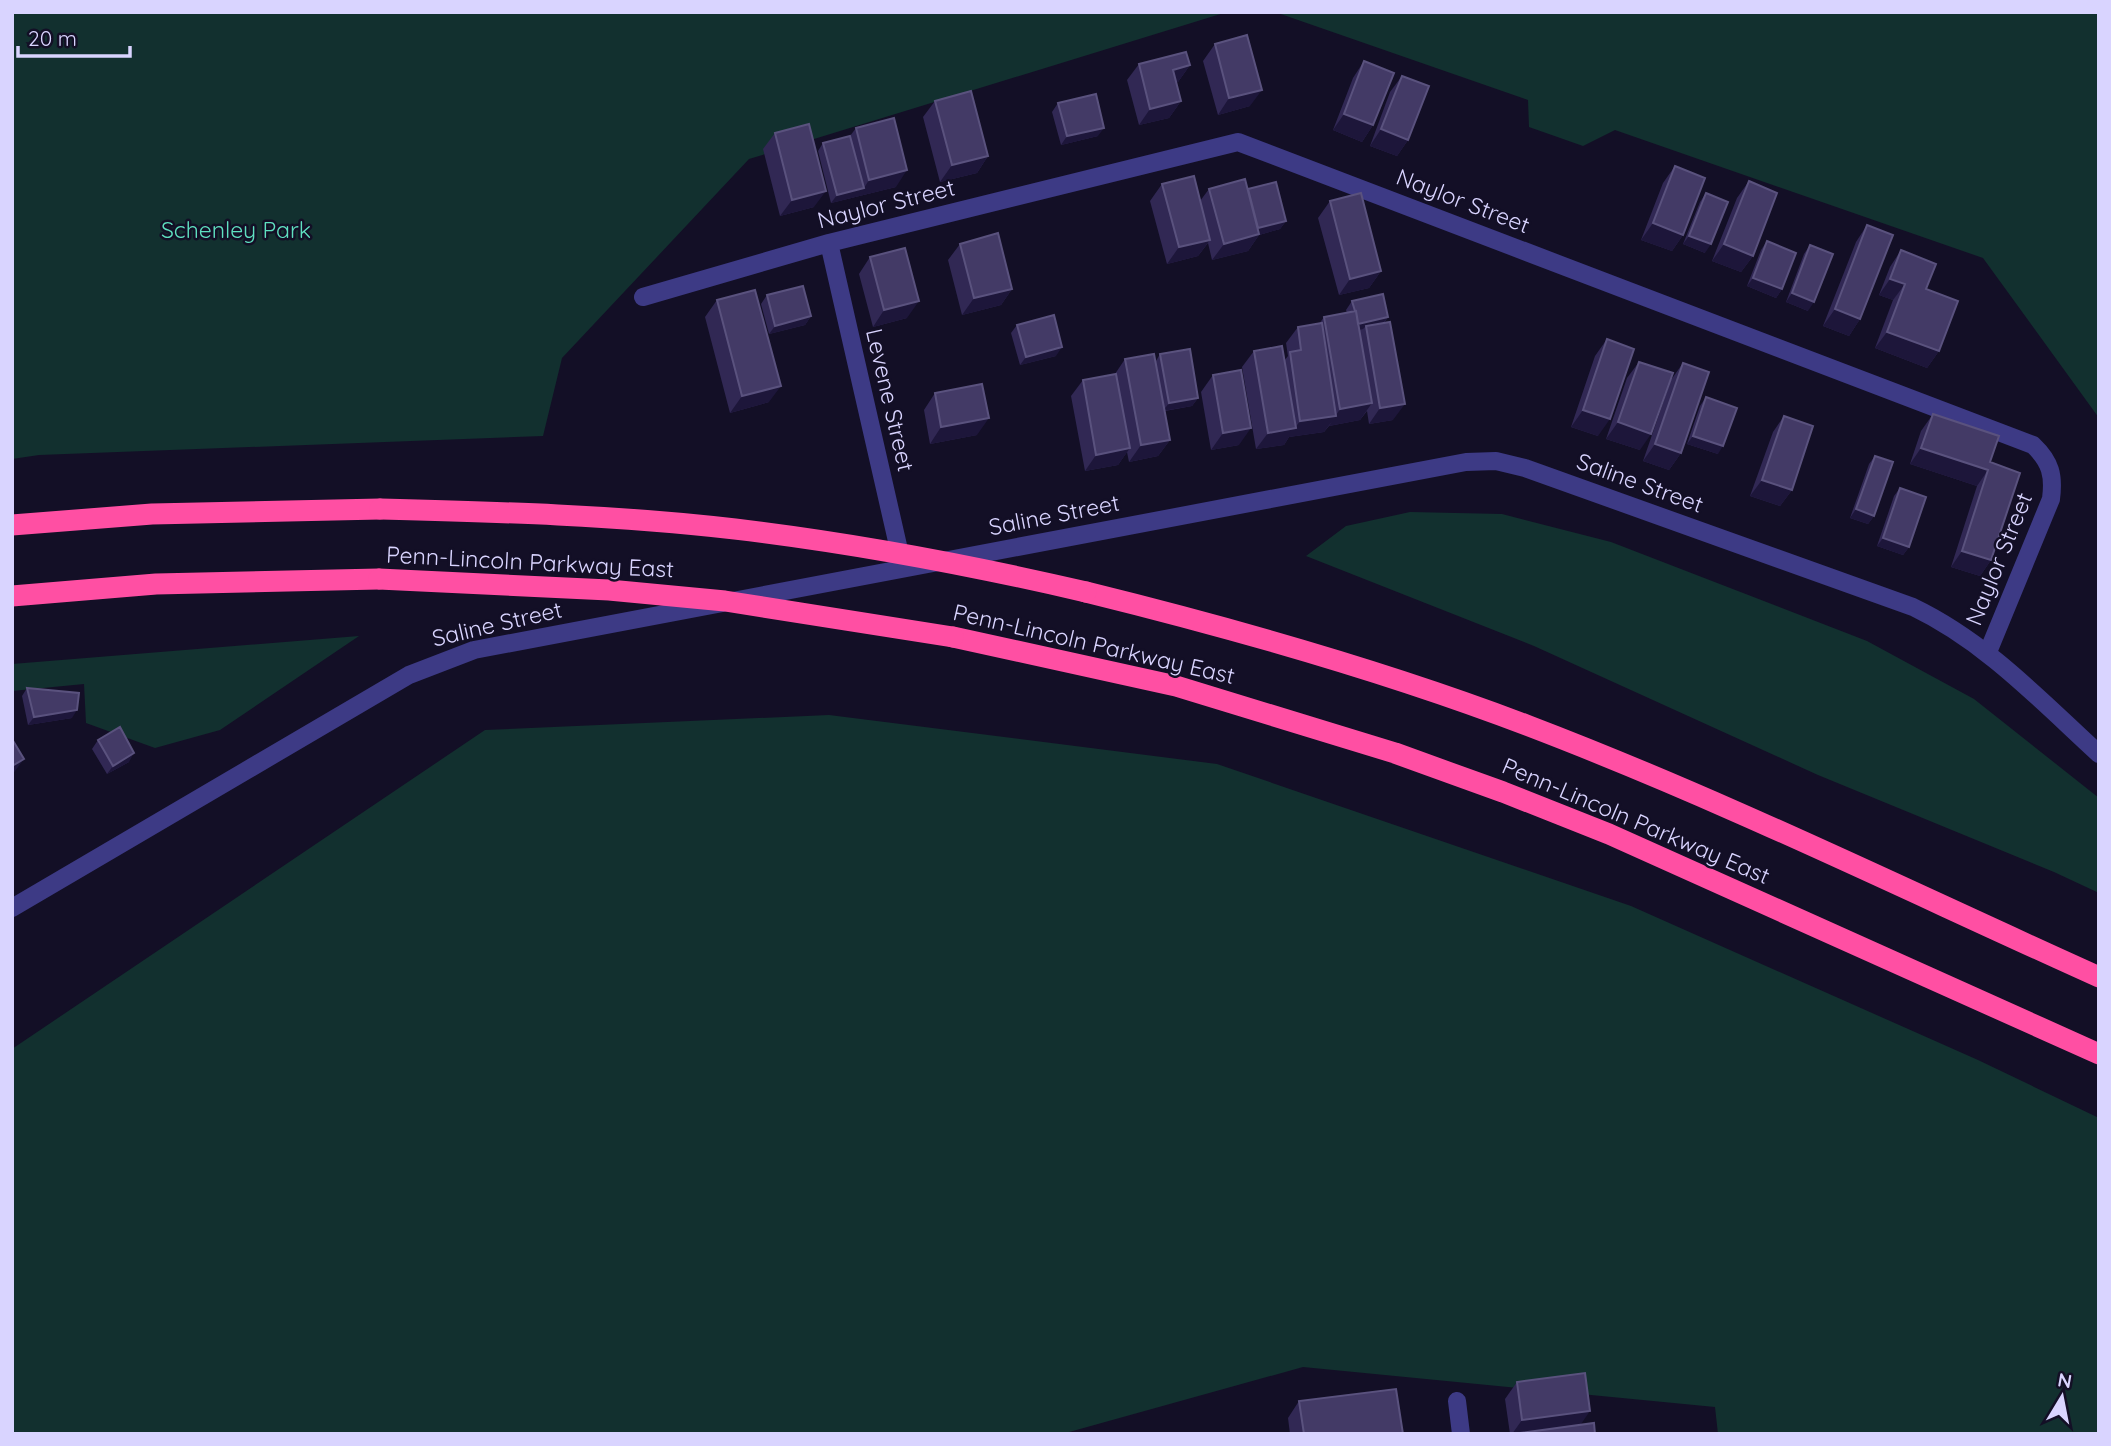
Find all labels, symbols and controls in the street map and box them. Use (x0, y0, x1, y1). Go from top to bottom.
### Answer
scale bar (18, 14, 130, 58)
text: 20 m (28, 25, 77, 51)
street label: Naylor Street (1392, 162, 1534, 239)
street label: Naylor Street (814, 172, 958, 235)
park label: Schenley Park (161, 215, 311, 244)
street label: Levene Street (860, 326, 921, 474)
street label: Saline Street (1573, 446, 1708, 519)
street label: Saline Street (986, 488, 1122, 541)
street label: Naylor Street (1959, 488, 2038, 629)
street label: Penn-Lincoln Parkway East (385, 539, 675, 584)
street label: Saline Street (429, 594, 565, 653)
street label: Penn-Lincoln Parkway East (950, 597, 1238, 690)
street label: Penn-Lincoln Parkway East (1498, 751, 1775, 890)
north arrow (2027, 1362, 2097, 1432)
text: N (2056, 1367, 2074, 1393)

